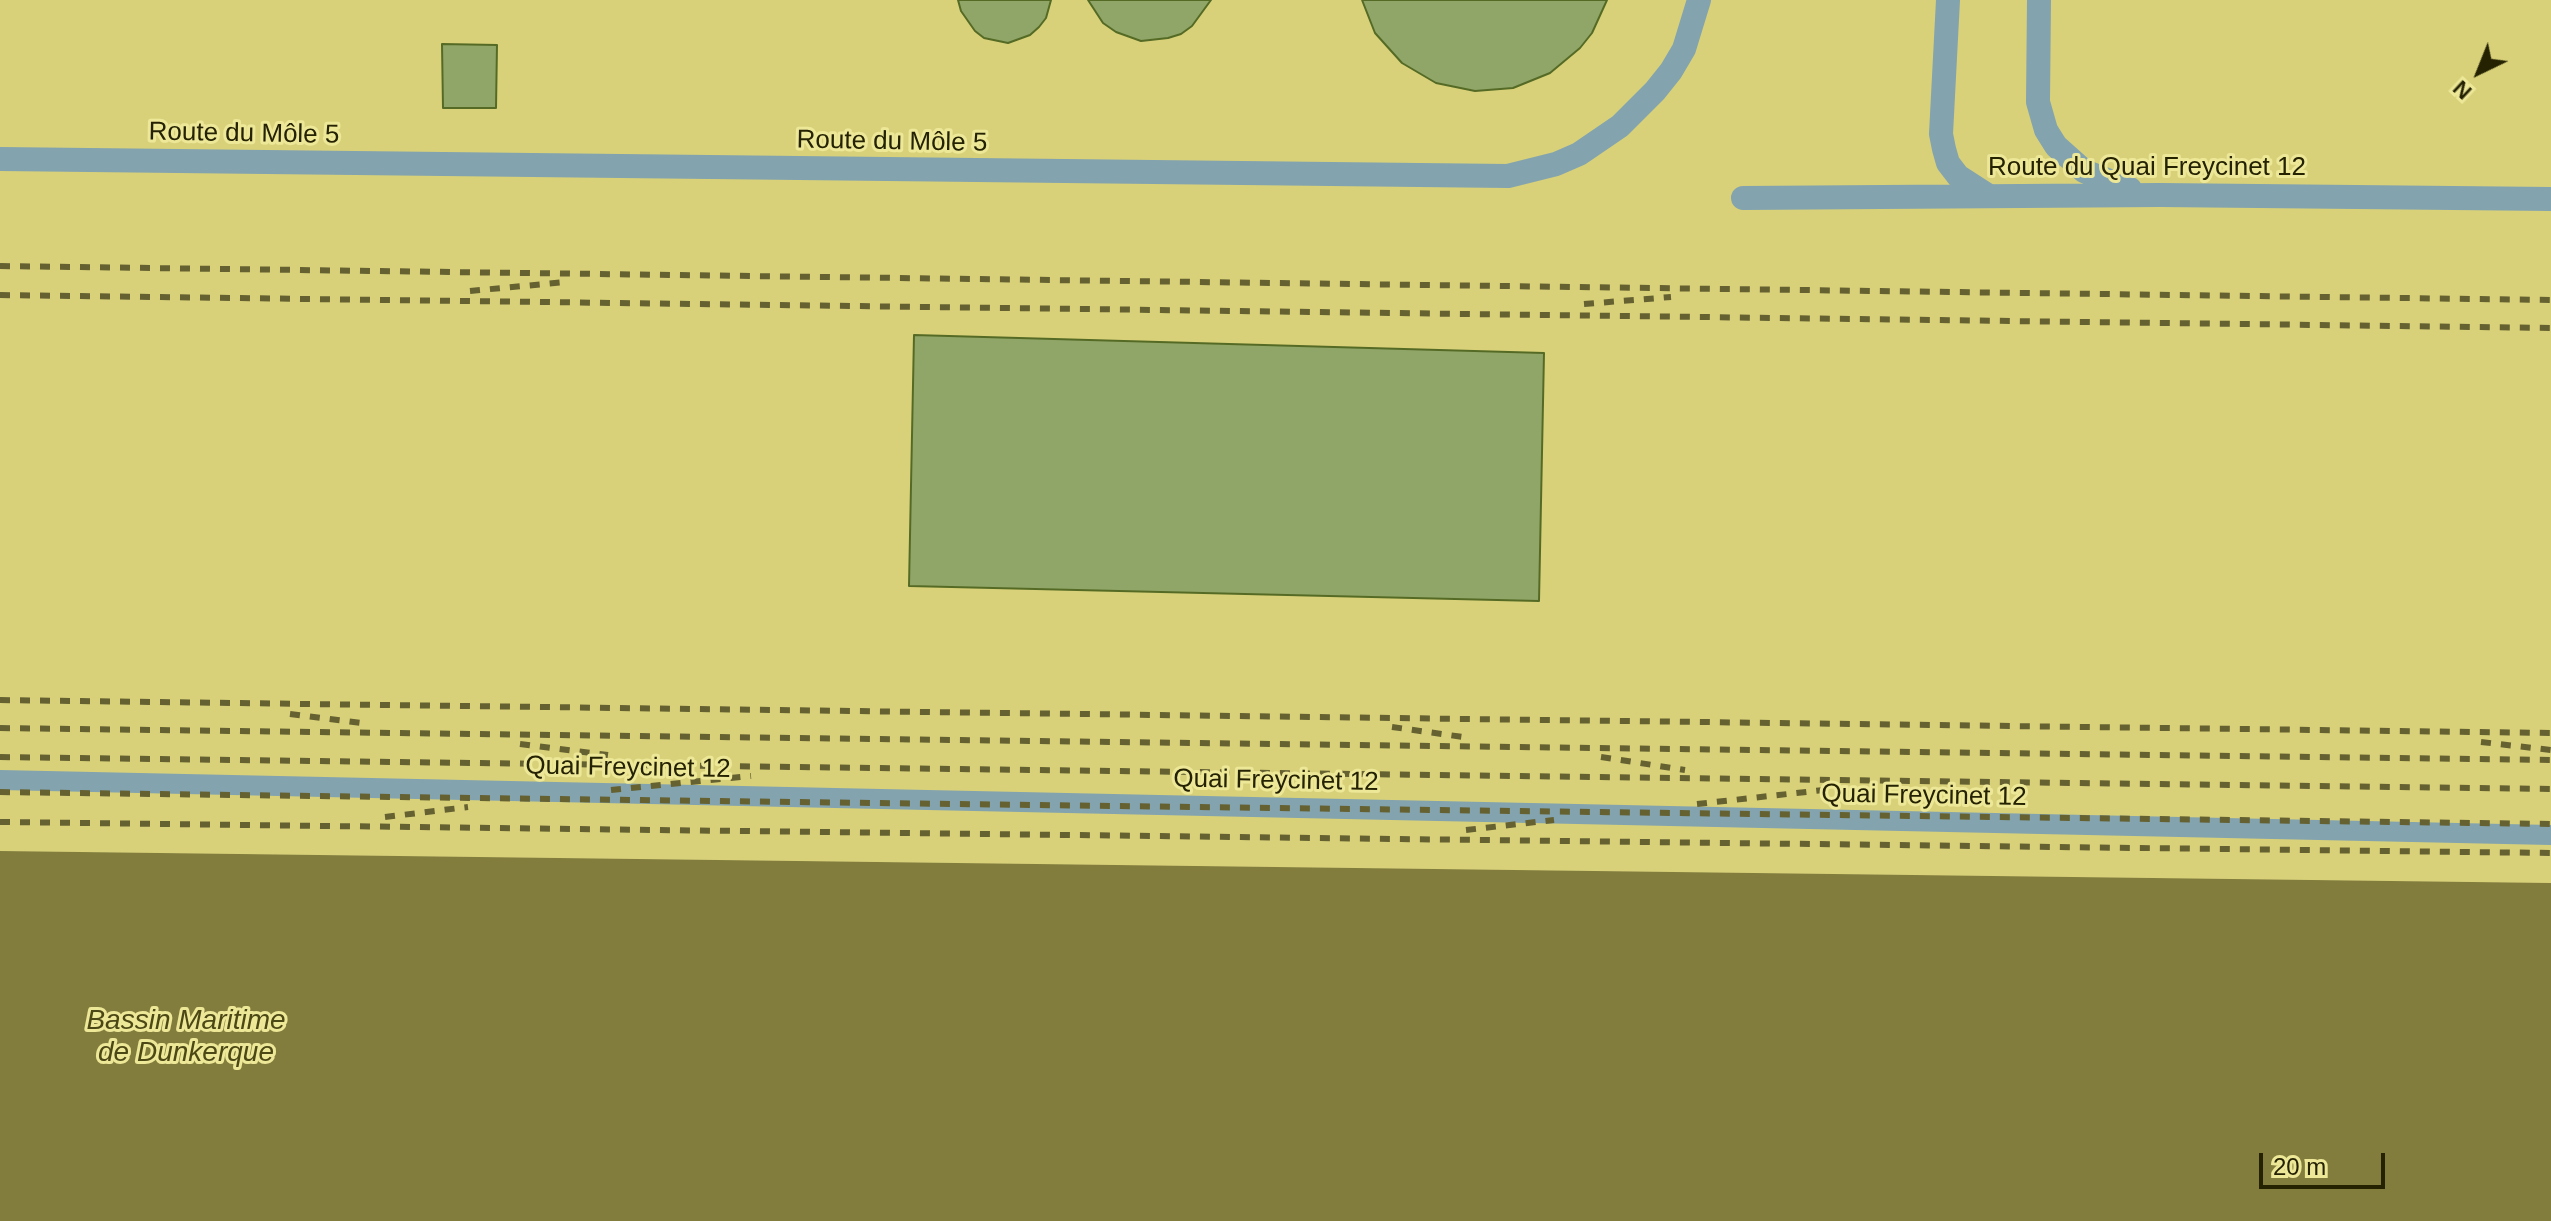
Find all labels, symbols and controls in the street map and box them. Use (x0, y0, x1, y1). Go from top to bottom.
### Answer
north arrow (2439, 32, 2519, 112)
text: N (2448, 75, 2477, 104)
street label: Route du Môle 5 (148, 117, 340, 151)
street label: Route du Môle 5 (796, 125, 988, 159)
street label: Route du Quai Freycinet 12 (1988, 152, 2306, 184)
street label: Quai Freycinet 12 (525, 751, 731, 785)
street label: Quai Freycinet 12 (1173, 764, 1379, 798)
street label: Quai Freycinet 12 (1821, 779, 2027, 813)
water label: Bassin Maritime de Dunkerque (86, 1004, 286, 1070)
scale bar (2263, 1137, 2389, 1187)
text: 20 m (2273, 1153, 2326, 1180)

